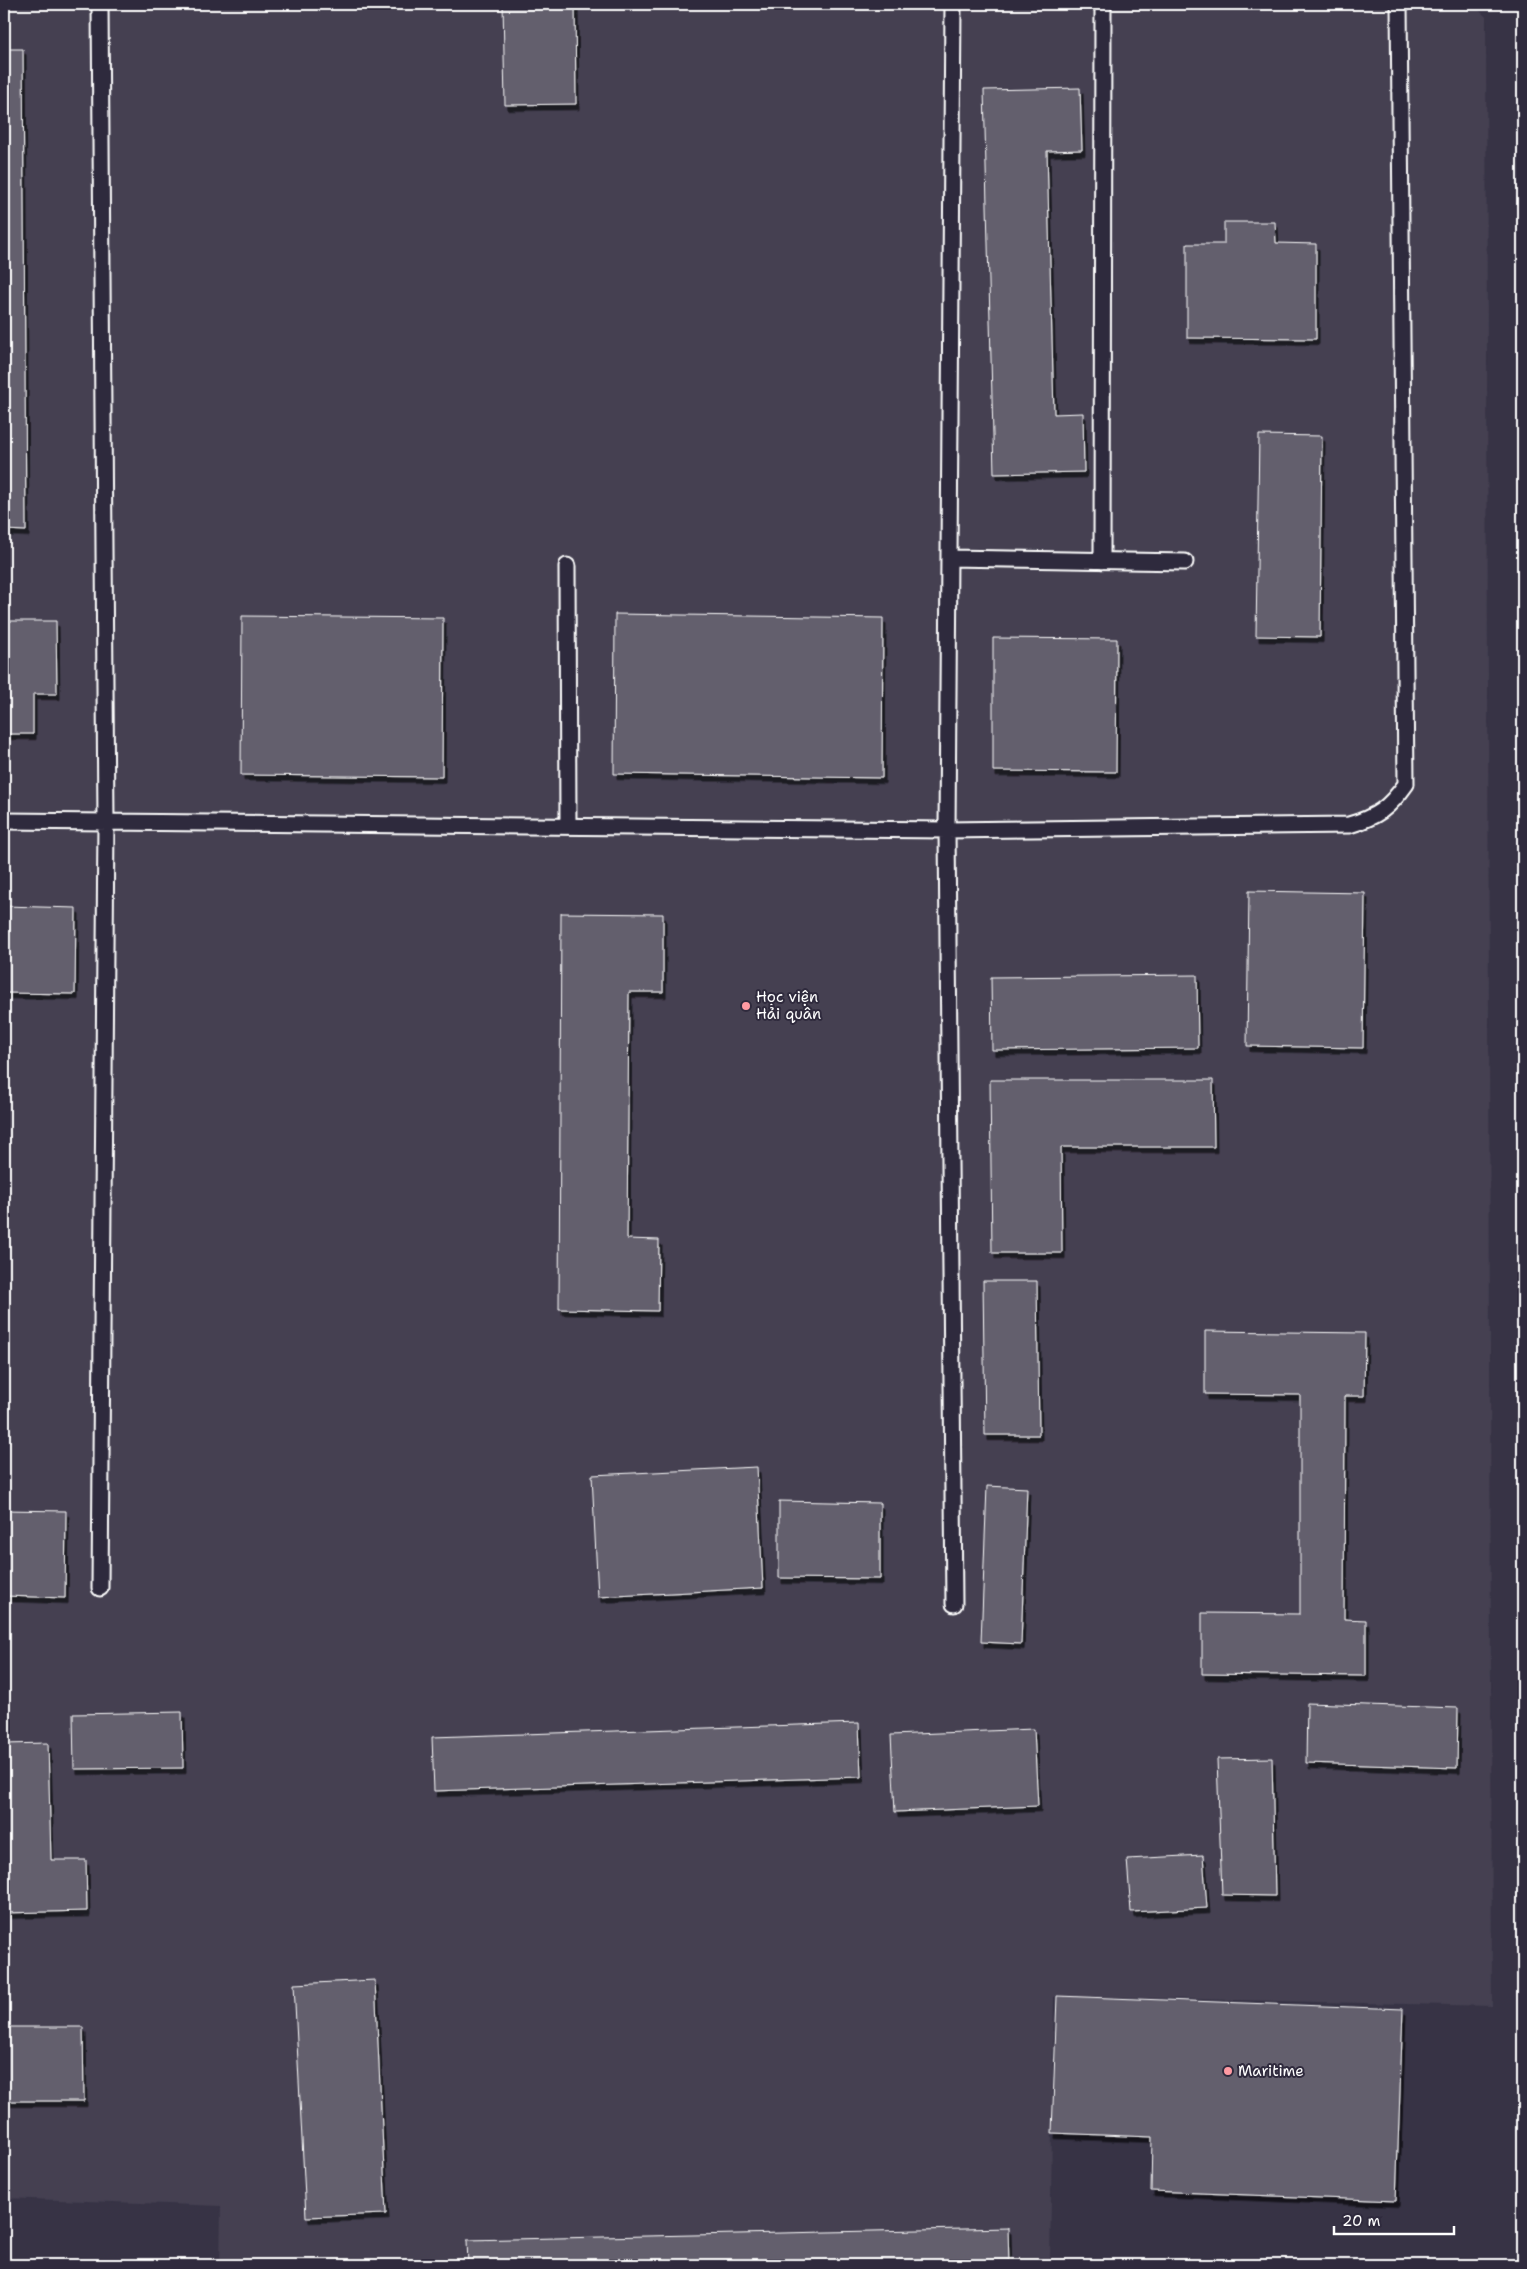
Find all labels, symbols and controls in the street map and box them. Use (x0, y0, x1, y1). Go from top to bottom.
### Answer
place label: Học viện Hải quân (756, 987, 821, 1024)
marker: Học viện Hải quân (740, 1000, 752, 1012)
place label: Maritime (1238, 2061, 1304, 2081)
marker: Maritime (1222, 2065, 1234, 2077)
scale bar (1334, 2204, 1454, 2236)
text: 20 m (1342, 2211, 1381, 2231)

